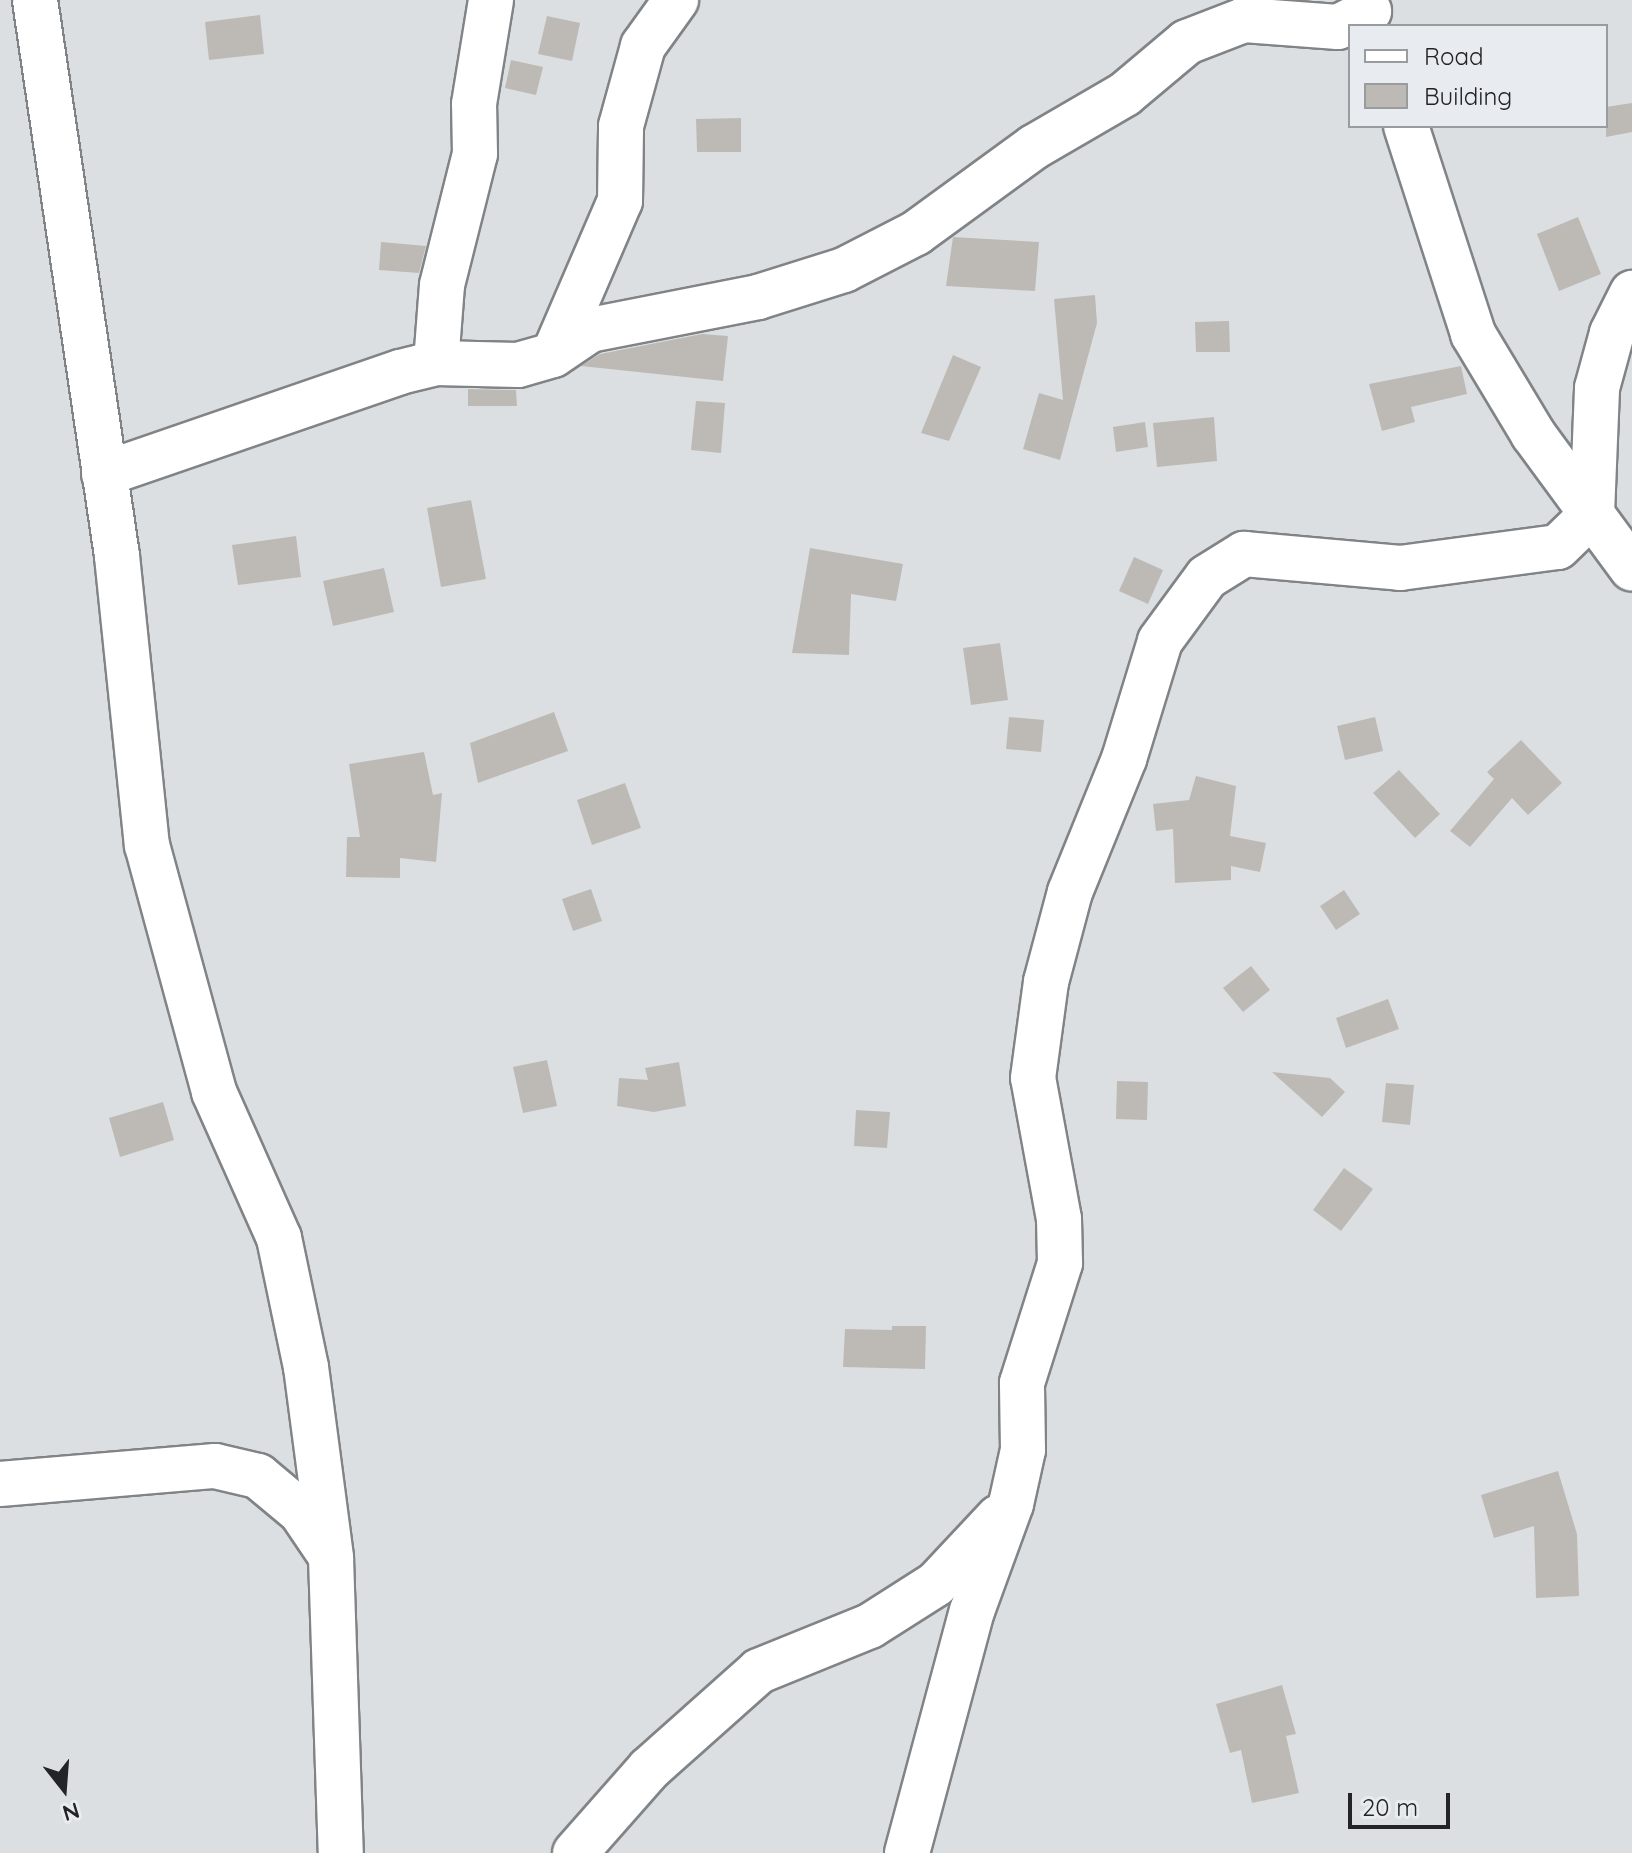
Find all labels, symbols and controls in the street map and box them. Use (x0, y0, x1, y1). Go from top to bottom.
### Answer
legend (1348, 24, 1608, 128)
text: Road (1424, 41, 1484, 71)
text: Building (1424, 81, 1512, 111)
north arrow (24, 1749, 104, 1829)
scale bar (1352, 1777, 1454, 1827)
text: 20 m (1362, 1792, 1418, 1822)
text: N (59, 1796, 83, 1828)

